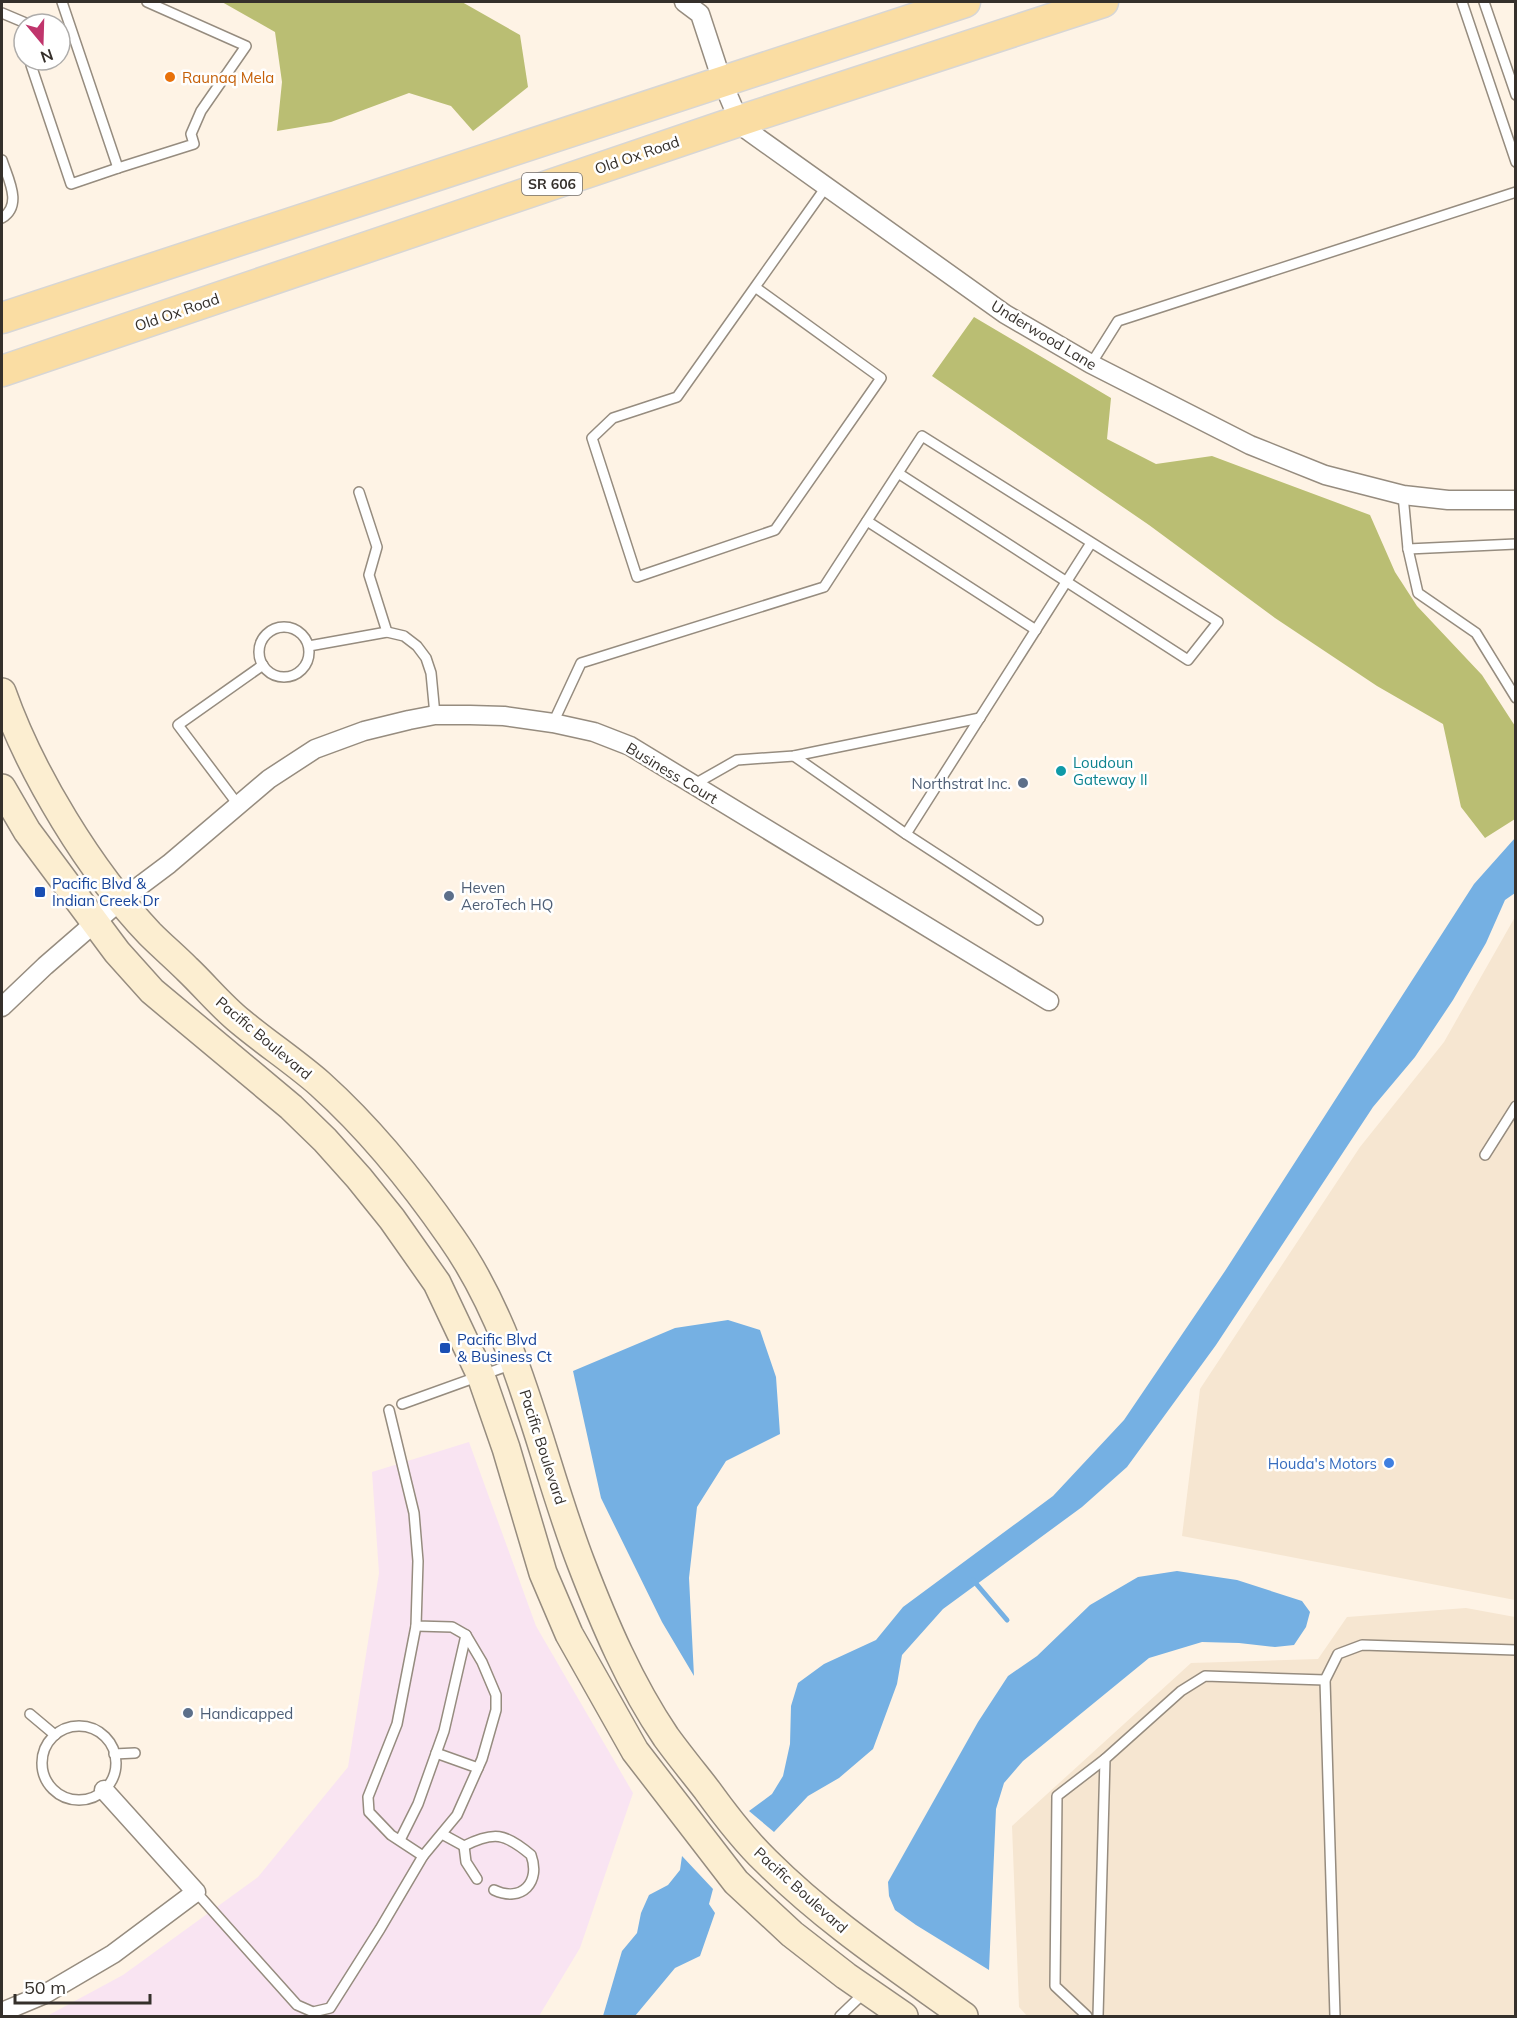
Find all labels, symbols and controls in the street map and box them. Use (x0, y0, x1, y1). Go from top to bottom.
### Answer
north arrow (12, 12, 72, 72)
text: N (38, 45, 56, 68)
place label: Raunaq Mela (182, 68, 274, 87)
marker: Raunaq Mela (163, 70, 177, 84)
street label: Old Ox Road (592, 132, 682, 178)
road number: SR 606 (522, 173, 582, 195)
street label: Old Ox Road (132, 289, 222, 335)
street label: Underwood Lane (988, 296, 1100, 374)
street label: Business Court (623, 738, 721, 808)
place label: Loudoun Gateway II (1073, 753, 1148, 789)
marker: Loudoun Gateway II (1054, 764, 1068, 778)
place label: Northstrat Inc. (912, 774, 1011, 793)
marker: Northstrat Inc. (1016, 776, 1030, 790)
place label: Pacific Blvd & Indian Creek Dr (52, 874, 160, 910)
place label: Heven AeroTech HQ (461, 878, 553, 914)
marker: Pacific Blvd & Indian Creek Dr (33, 885, 47, 899)
marker: Heven AeroTech HQ (442, 889, 456, 903)
street label: Pacific Boulevard (212, 992, 316, 1084)
place label: Pacific Blvd & Business Ct (457, 1330, 552, 1366)
marker: Pacific Blvd & Business Ct (438, 1341, 452, 1355)
street label: Pacific Boulevard (515, 1387, 571, 1507)
place label: Houda's Motors (1268, 1454, 1377, 1473)
marker: Houda's Motors (1382, 1456, 1396, 1470)
place label: Handicapped (200, 1704, 293, 1723)
marker: Handicapped (181, 1706, 195, 1720)
street label: Pacific Boulevard (750, 1843, 852, 1937)
scale bar (15, 1967, 150, 2005)
text: 50 m (24, 1976, 66, 1999)

